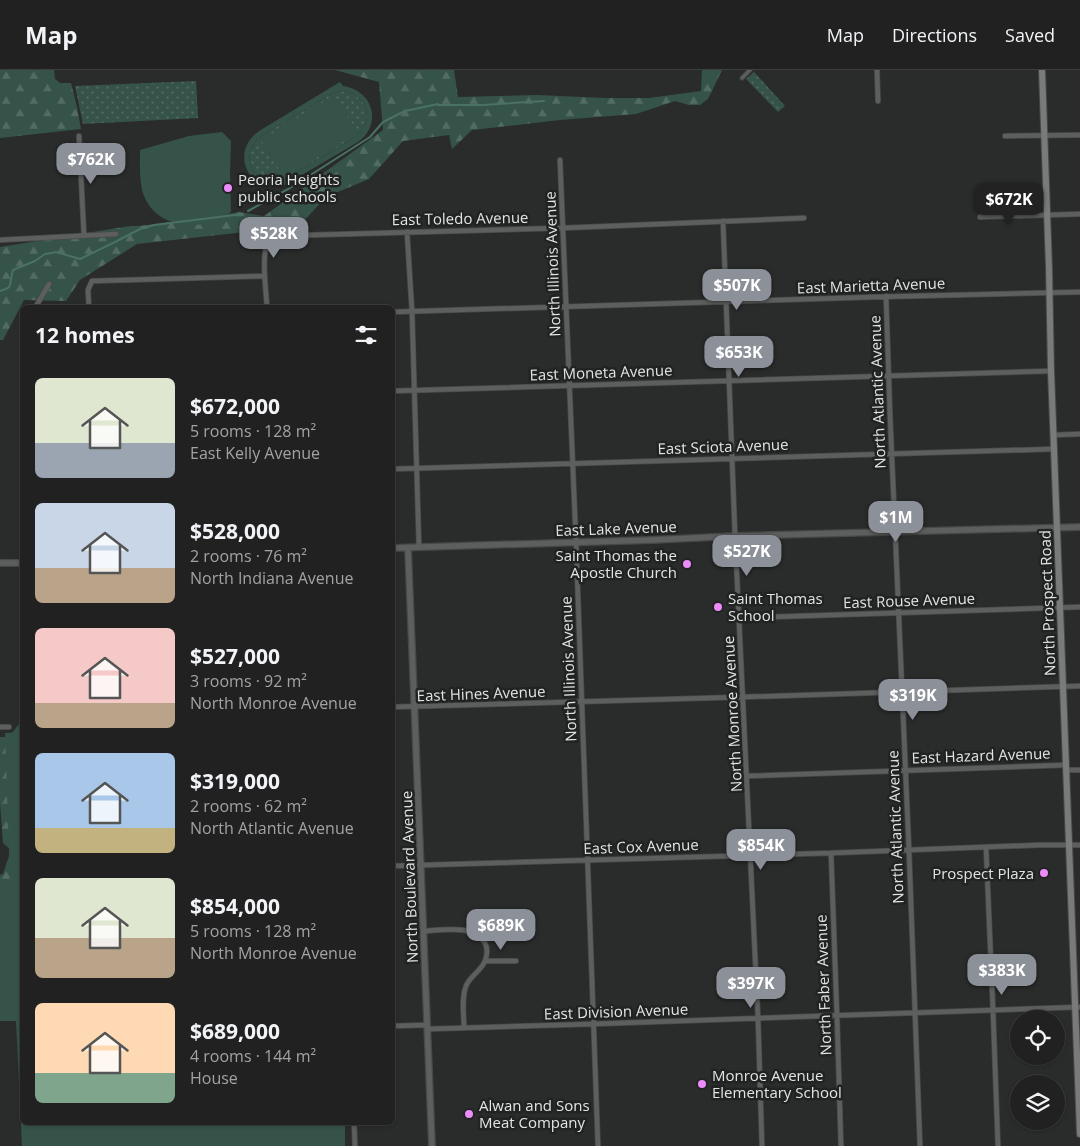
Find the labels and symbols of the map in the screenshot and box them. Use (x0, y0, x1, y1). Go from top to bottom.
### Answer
pin: $762K (56, 142, 126, 185)
place label: Peoria Heights public schools (238, 169, 340, 206)
marker: Peoria Heights public schools (222, 182, 234, 194)
pin: $672K (974, 182, 1044, 225)
street label: North Illinois Avenue (539, 191, 565, 337)
street label: East Toledo Avenue (391, 207, 529, 229)
pin: $528K (239, 216, 309, 259)
pin: $507K (702, 268, 772, 311)
street label: East Marietta Avenue (797, 272, 945, 298)
street label: North Atlantic Avenue (864, 315, 890, 469)
pin: $653K (704, 336, 774, 378)
street label: East Moneta Avenue (529, 360, 673, 384)
street label: East Sciota Avenue (657, 434, 789, 458)
pin: $1M (872, 500, 920, 543)
street label: East Lake Avenue (555, 516, 677, 540)
street label: North Prospect Road (1034, 530, 1060, 676)
pin: $527K (712, 534, 782, 577)
place label: Saint Thomas the Apostle Church (555, 545, 677, 582)
marker: Saint Thomas the Apostle Church (681, 558, 693, 570)
place label: Saint Thomas School (728, 588, 823, 625)
street label: East Rouse Avenue (843, 588, 975, 612)
street label: North Illinois Avenue (555, 596, 581, 742)
marker: Saint Thomas School (712, 601, 724, 613)
street label: North Monroe Avenue (718, 635, 746, 793)
pin: $319K (878, 678, 948, 721)
street label: East Hines Avenue (416, 681, 546, 705)
street label: East Hazard Avenue (911, 743, 1051, 767)
street label: North Atlantic Avenue (882, 750, 908, 904)
street label: North Boulevard Avenue (396, 791, 422, 963)
pin: $854K (726, 828, 796, 871)
street label: East Cox Avenue (583, 834, 699, 858)
place label: Prospect Plaza (932, 863, 1034, 883)
marker: Prospect Plaza (1038, 867, 1050, 879)
pin: $689K (466, 908, 536, 951)
street label: North Faber Avenue (811, 914, 835, 1056)
pin: $383K (967, 954, 1037, 996)
pin: $397K (716, 966, 786, 1009)
street label: East Division Avenue (544, 998, 688, 1024)
place label: Monroe Avenue Elementary School (712, 1065, 842, 1102)
marker: Monroe Avenue Elementary School (696, 1078, 708, 1090)
place label: Alwan and Sons Meat Company (479, 1095, 590, 1132)
marker: Alwan and Sons Meat Company (463, 1108, 475, 1120)

